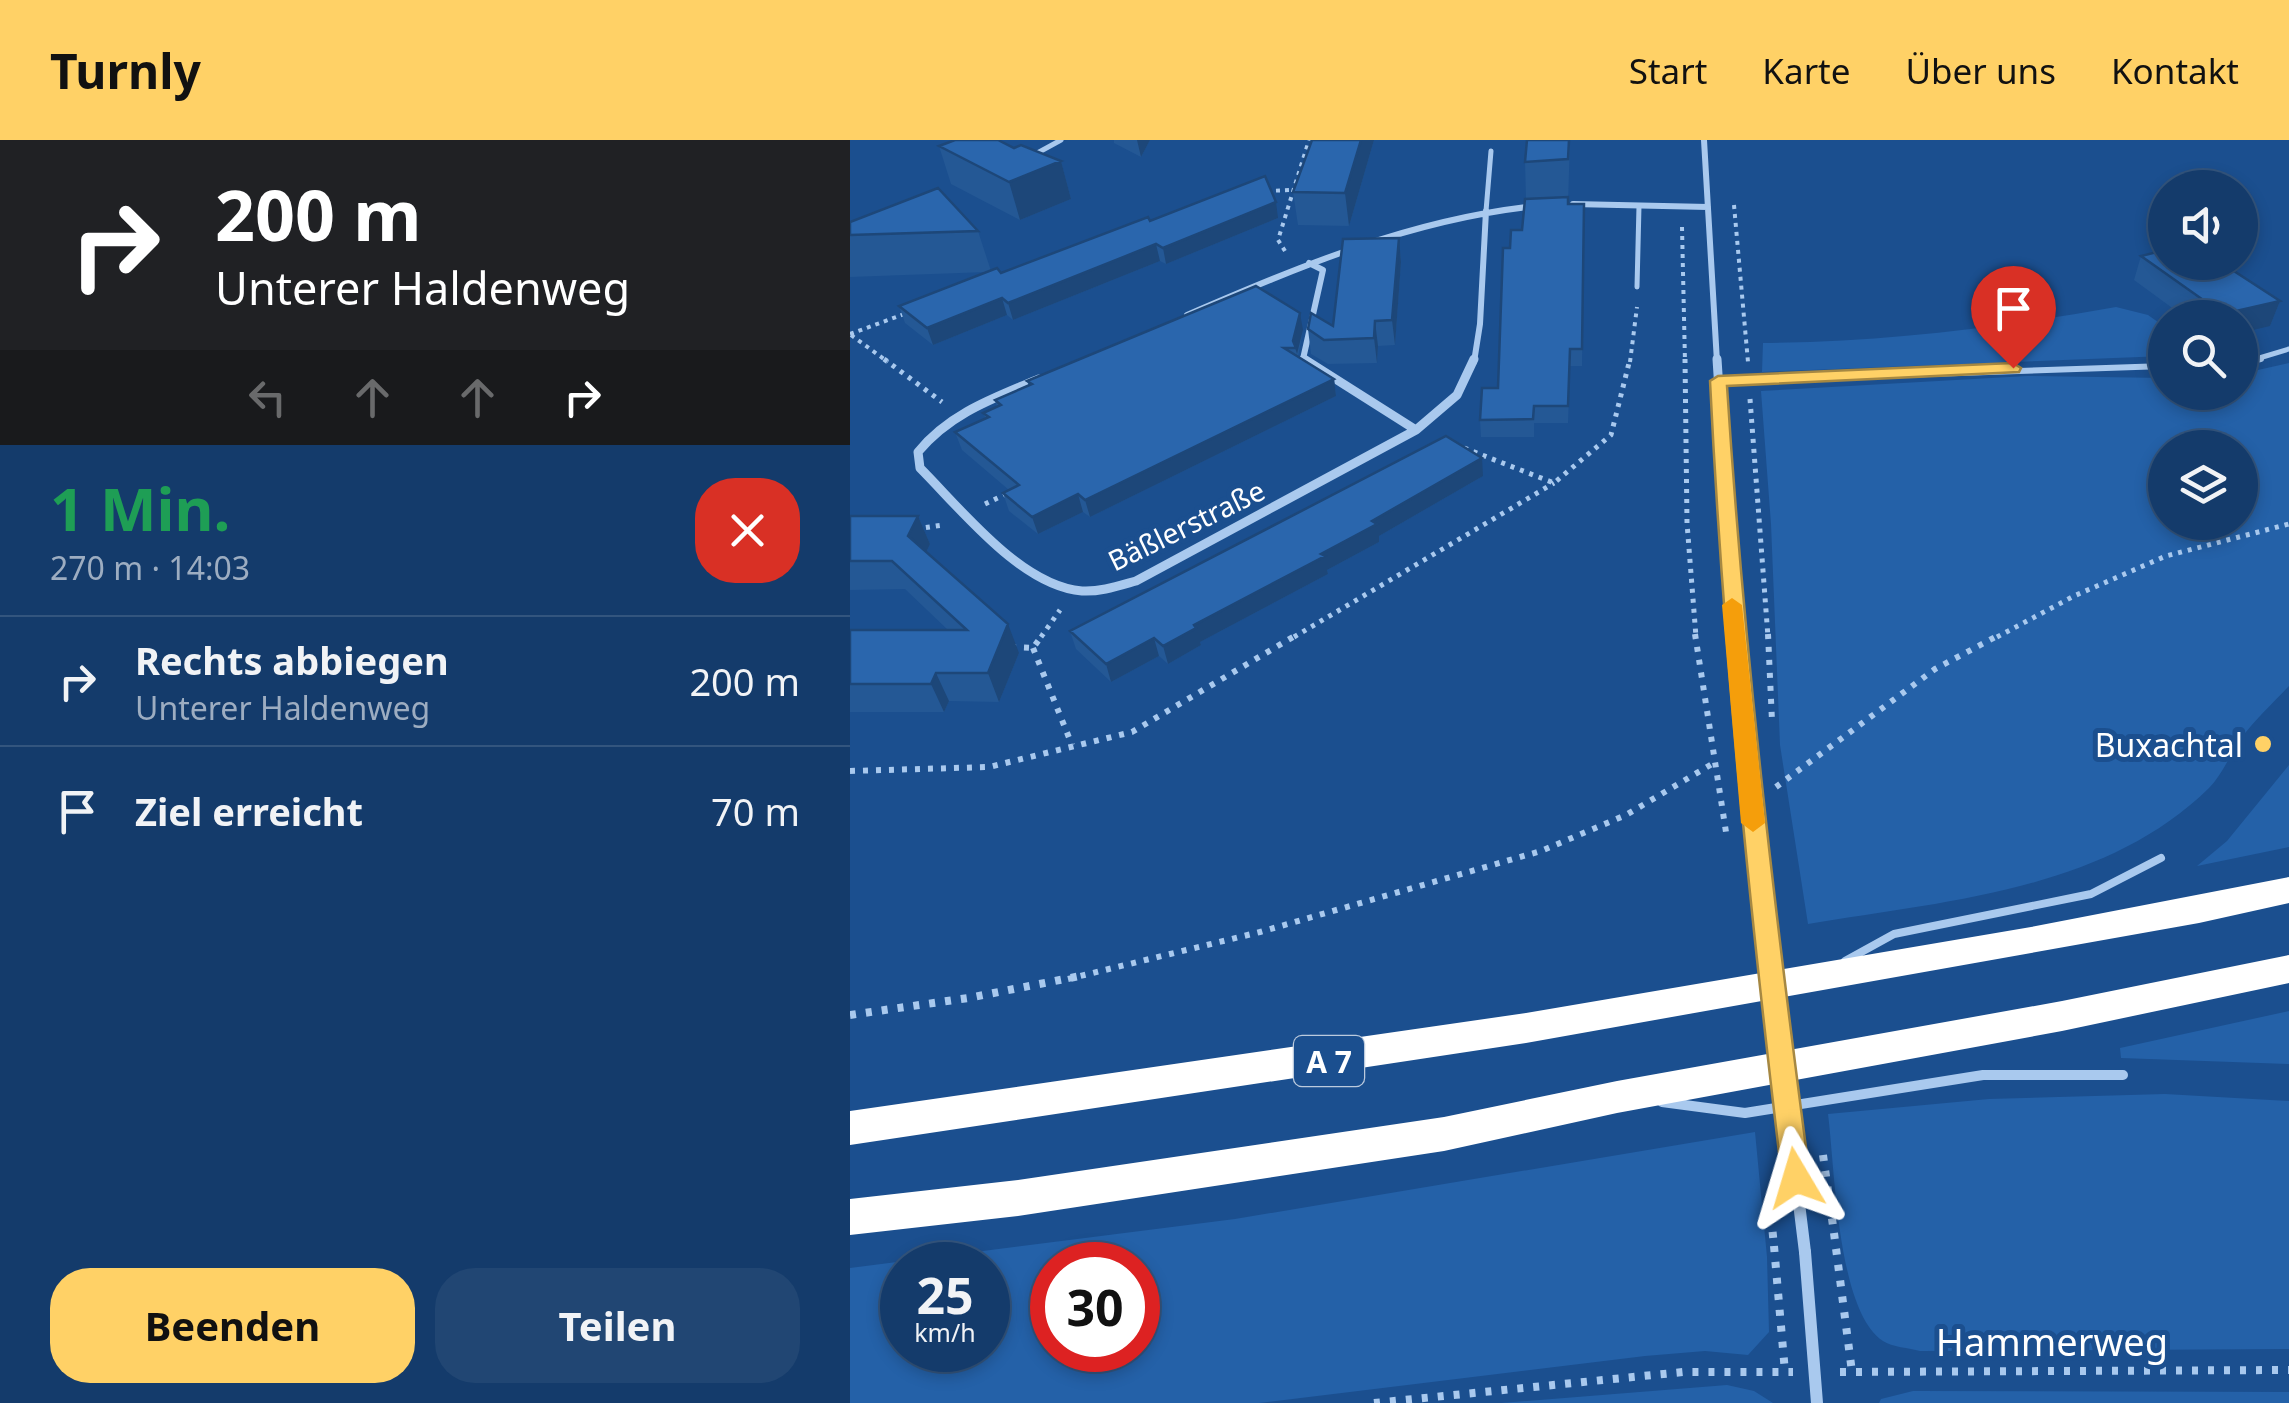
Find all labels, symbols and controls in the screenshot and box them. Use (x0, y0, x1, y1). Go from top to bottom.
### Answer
text: Turnly (50, 38, 201, 103)
text: Start (1629, 47, 1707, 94)
text: Karte (1762, 47, 1850, 94)
text: Über uns (1905, 47, 2056, 94)
text: Kontakt (2111, 47, 2239, 94)
text: 200 m (215, 166, 422, 262)
map controls (2148, 170, 2258, 540)
button: sound (2148, 170, 2258, 280)
icon: right (50, 180, 180, 310)
text: Unterer Haldenweg (215, 257, 630, 318)
pin (1971, 266, 2056, 369)
icon: arrive (1986, 281, 2041, 336)
button: search (2148, 300, 2258, 410)
icon: left (240, 370, 295, 425)
icon: ahead (345, 370, 400, 425)
icon: ahead (450, 370, 505, 425)
icon: right (555, 370, 610, 425)
button: layers (2148, 430, 2258, 540)
text: 1 Min. (50, 467, 230, 549)
street label: Bäßlerstraße (1101, 471, 1271, 579)
button: close (695, 478, 800, 583)
text: 270 m · 14:03 (50, 546, 250, 589)
text: Rechts abbiegen (135, 634, 449, 686)
icon: right (50, 654, 105, 709)
text: 200 m (689, 655, 800, 707)
text: Unterer Haldenweg (135, 686, 430, 729)
place label: Buxachtal (2095, 723, 2243, 766)
marker: Buxachtal (2252, 733, 2274, 755)
icon: arrive (50, 784, 105, 839)
text: Ziel erreicht (135, 785, 363, 837)
text: 70 m (711, 785, 800, 837)
road number: A 7 (1294, 1036, 1364, 1086)
position arrow (1744, 1126, 1848, 1230)
speed limit sign: 30 (1030, 1242, 1160, 1372)
text: 25 (916, 1261, 974, 1329)
button: Beenden (50, 1268, 415, 1383)
button: Teilen (435, 1268, 800, 1383)
text: km/h (914, 1315, 976, 1349)
street label: Hammerweg (1936, 1315, 2168, 1367)

